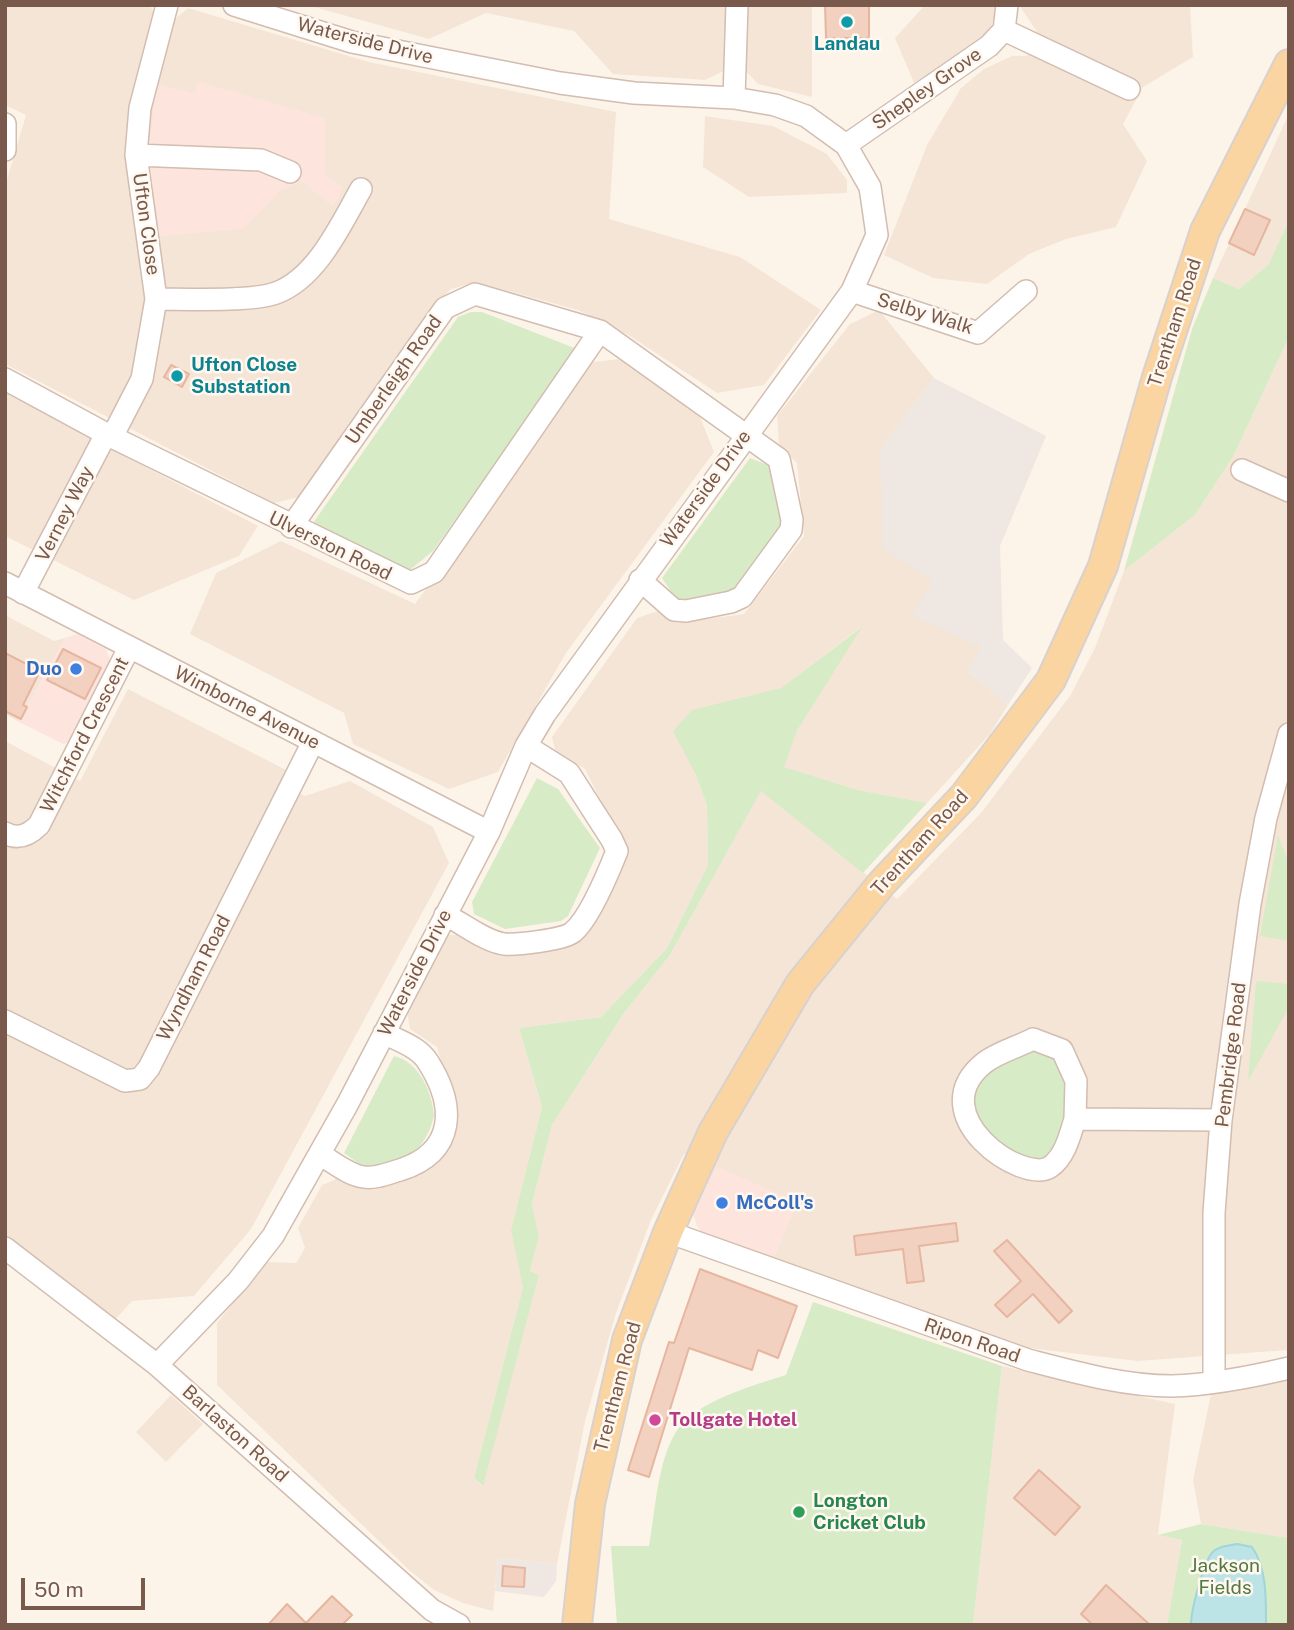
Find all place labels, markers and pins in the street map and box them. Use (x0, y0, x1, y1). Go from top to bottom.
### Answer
marker: Landau (839, 14, 855, 30)
place label: Landau (814, 33, 880, 55)
place label: Ufton Close Substation (191, 354, 297, 398)
marker: Ufton Close Substation (169, 368, 185, 384)
place label: Duo (26, 658, 62, 680)
marker: Duo (68, 661, 84, 677)
place label: McColl's (736, 1192, 814, 1214)
marker: McColl's (714, 1195, 730, 1211)
place label: Tollgate Hotel (669, 1409, 797, 1431)
marker: Tollgate Hotel (647, 1412, 663, 1428)
place label: Longton Cricket Club (813, 1490, 926, 1534)
marker: Longton Cricket Club (791, 1504, 807, 1520)

